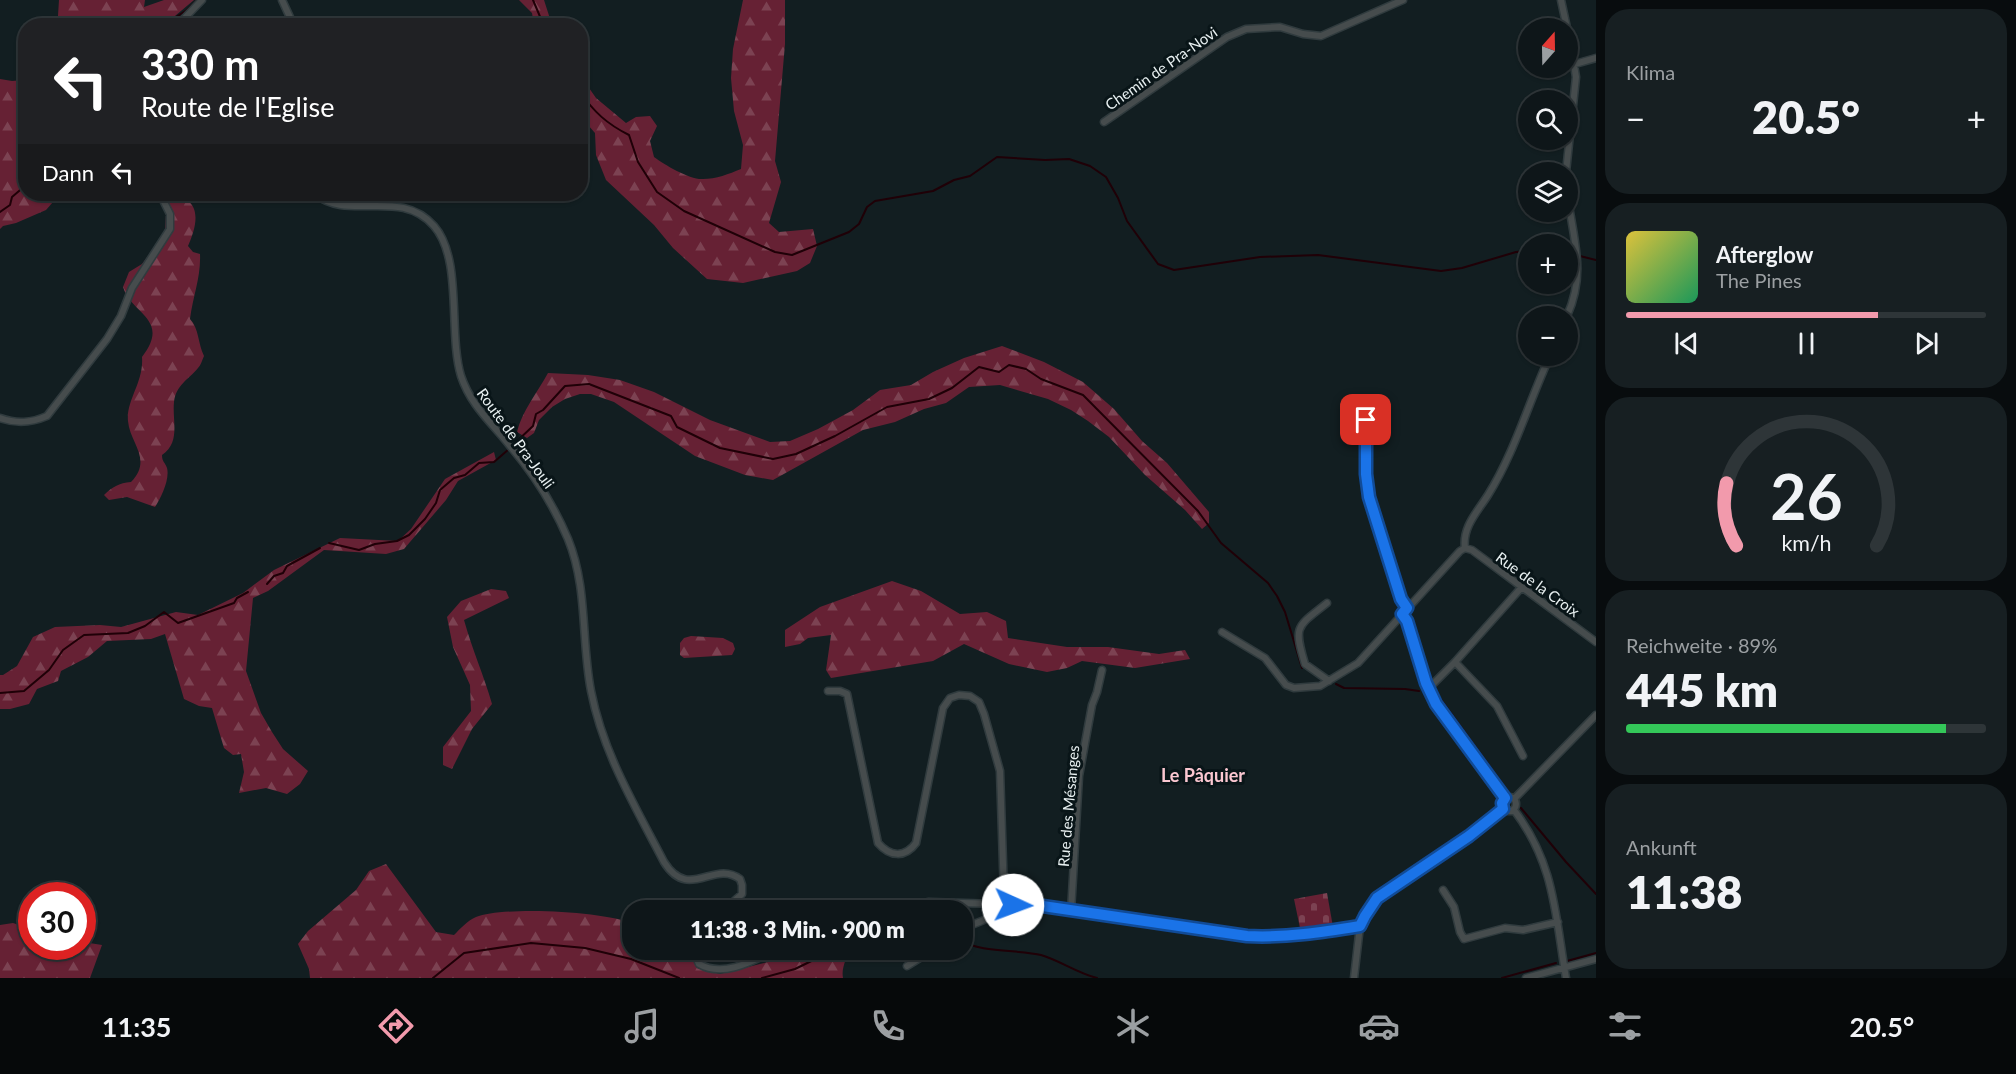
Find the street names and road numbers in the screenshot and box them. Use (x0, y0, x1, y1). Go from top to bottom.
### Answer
street label: Chemin de Pra-Novi (1101, 23, 1221, 113)
street label: Route de Pra-Jouli (474, 384, 558, 492)
street label: Rue de la Croix (1493, 548, 1584, 621)
street label: Rue des Mésanges (1054, 744, 1082, 868)

